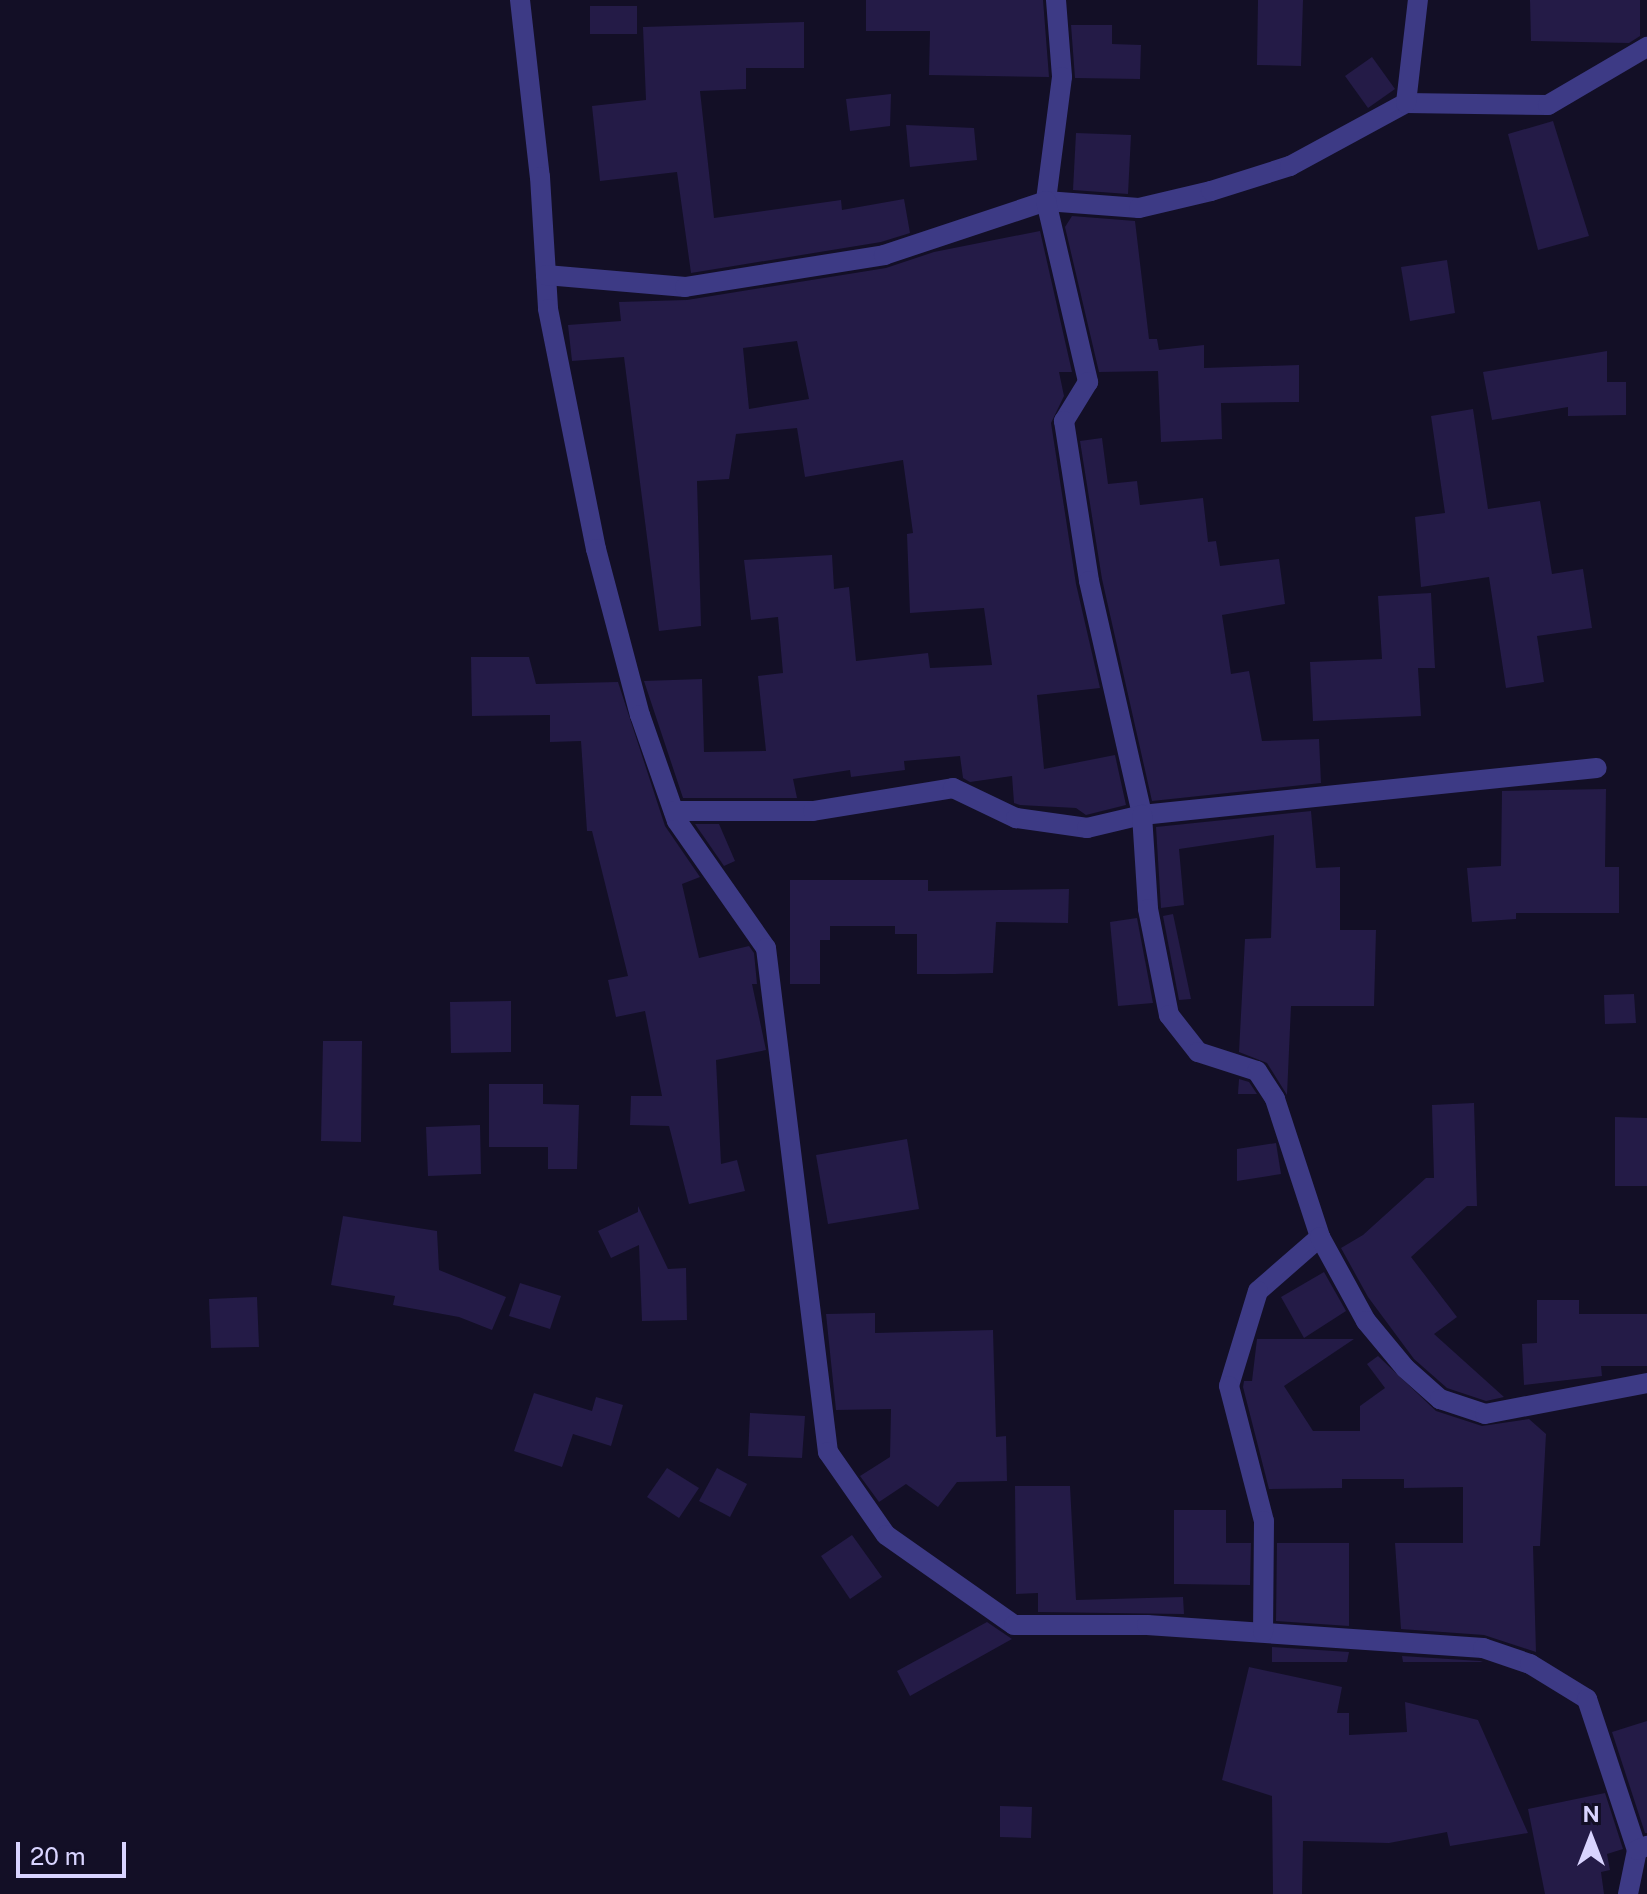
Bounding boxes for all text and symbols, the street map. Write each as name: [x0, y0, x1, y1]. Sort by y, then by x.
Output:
north arrow: [1551, 1798, 1631, 1878]
text: N: [1582, 1801, 1600, 1827]
scale bar: [20, 1826, 130, 1876]
text: 20 m: [30, 1842, 86, 1870]

